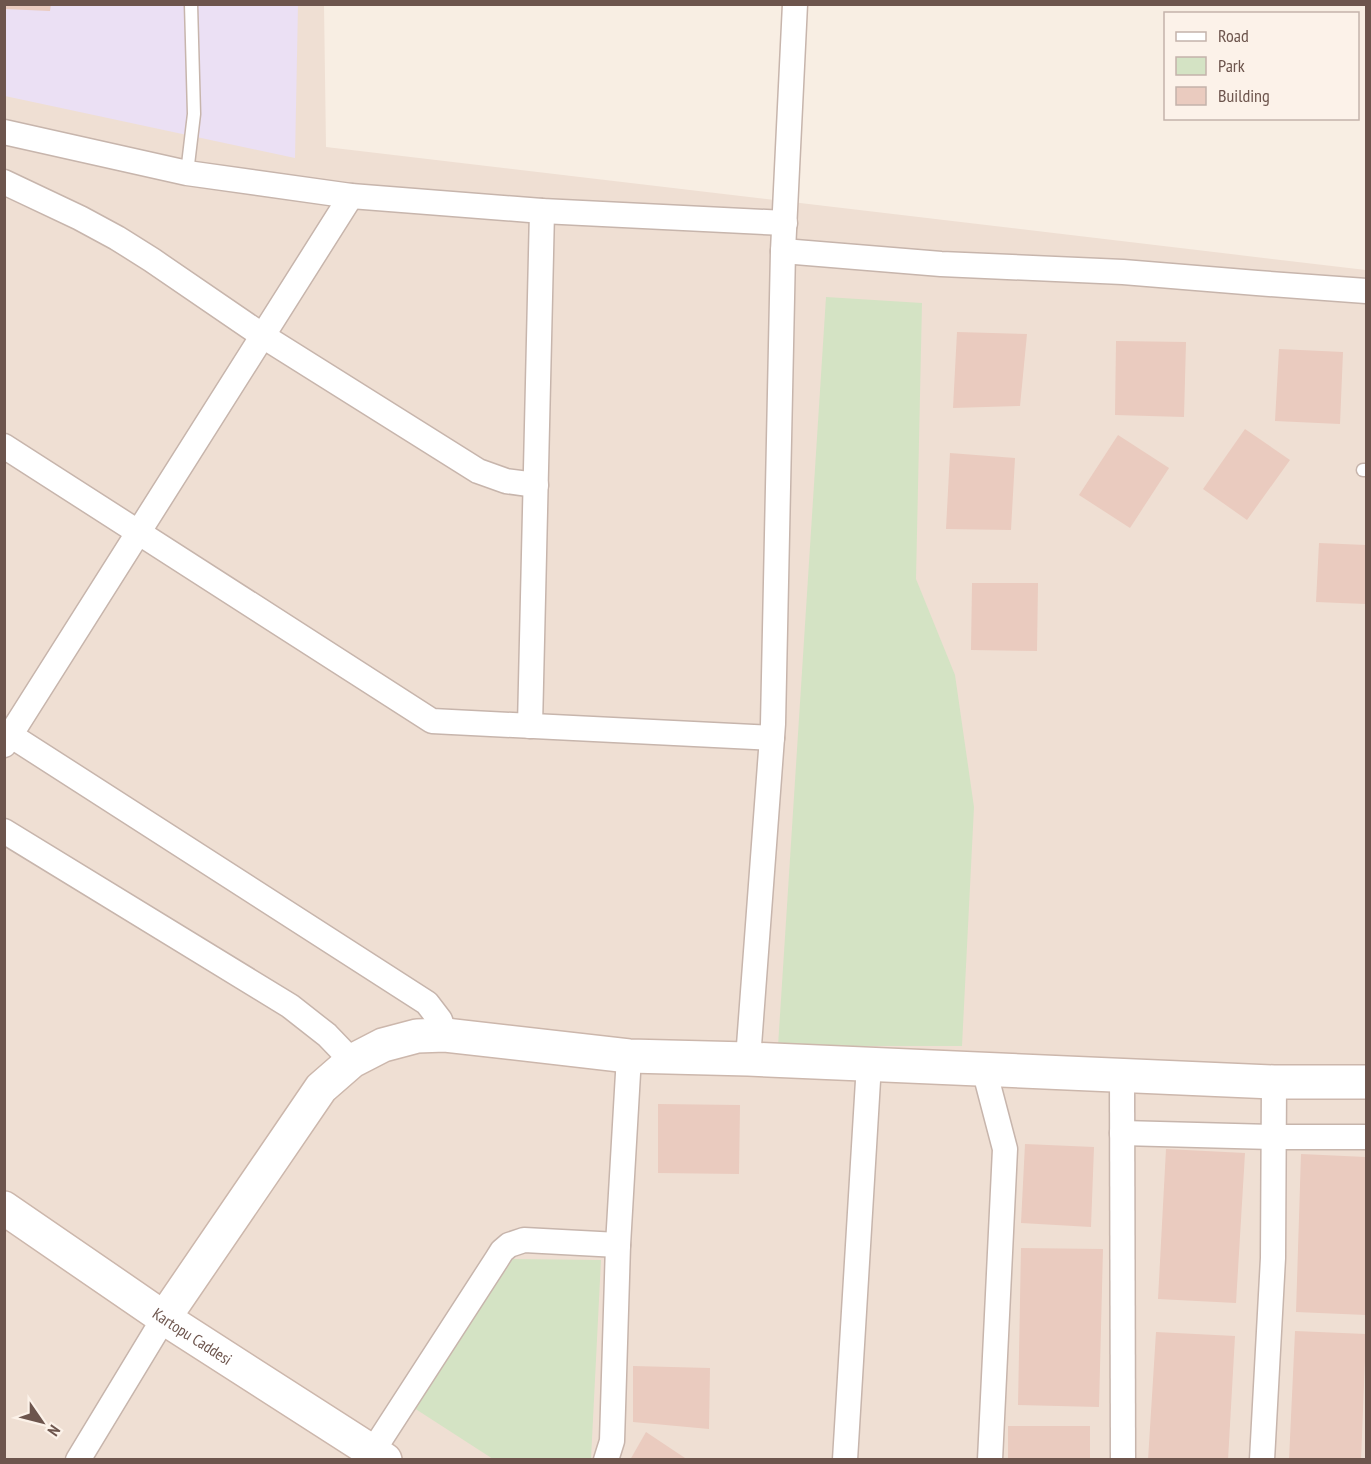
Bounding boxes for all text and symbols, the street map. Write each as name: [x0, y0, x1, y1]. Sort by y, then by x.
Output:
legend: [1164, 12, 1359, 120]
text: Road: [1218, 24, 1249, 47]
text: Park: [1218, 54, 1245, 77]
text: Building: [1218, 84, 1270, 107]
street label: Kartopu Caddesi: [149, 1303, 236, 1369]
north arrow: [12, 1392, 72, 1452]
text: N: [44, 1421, 65, 1440]

